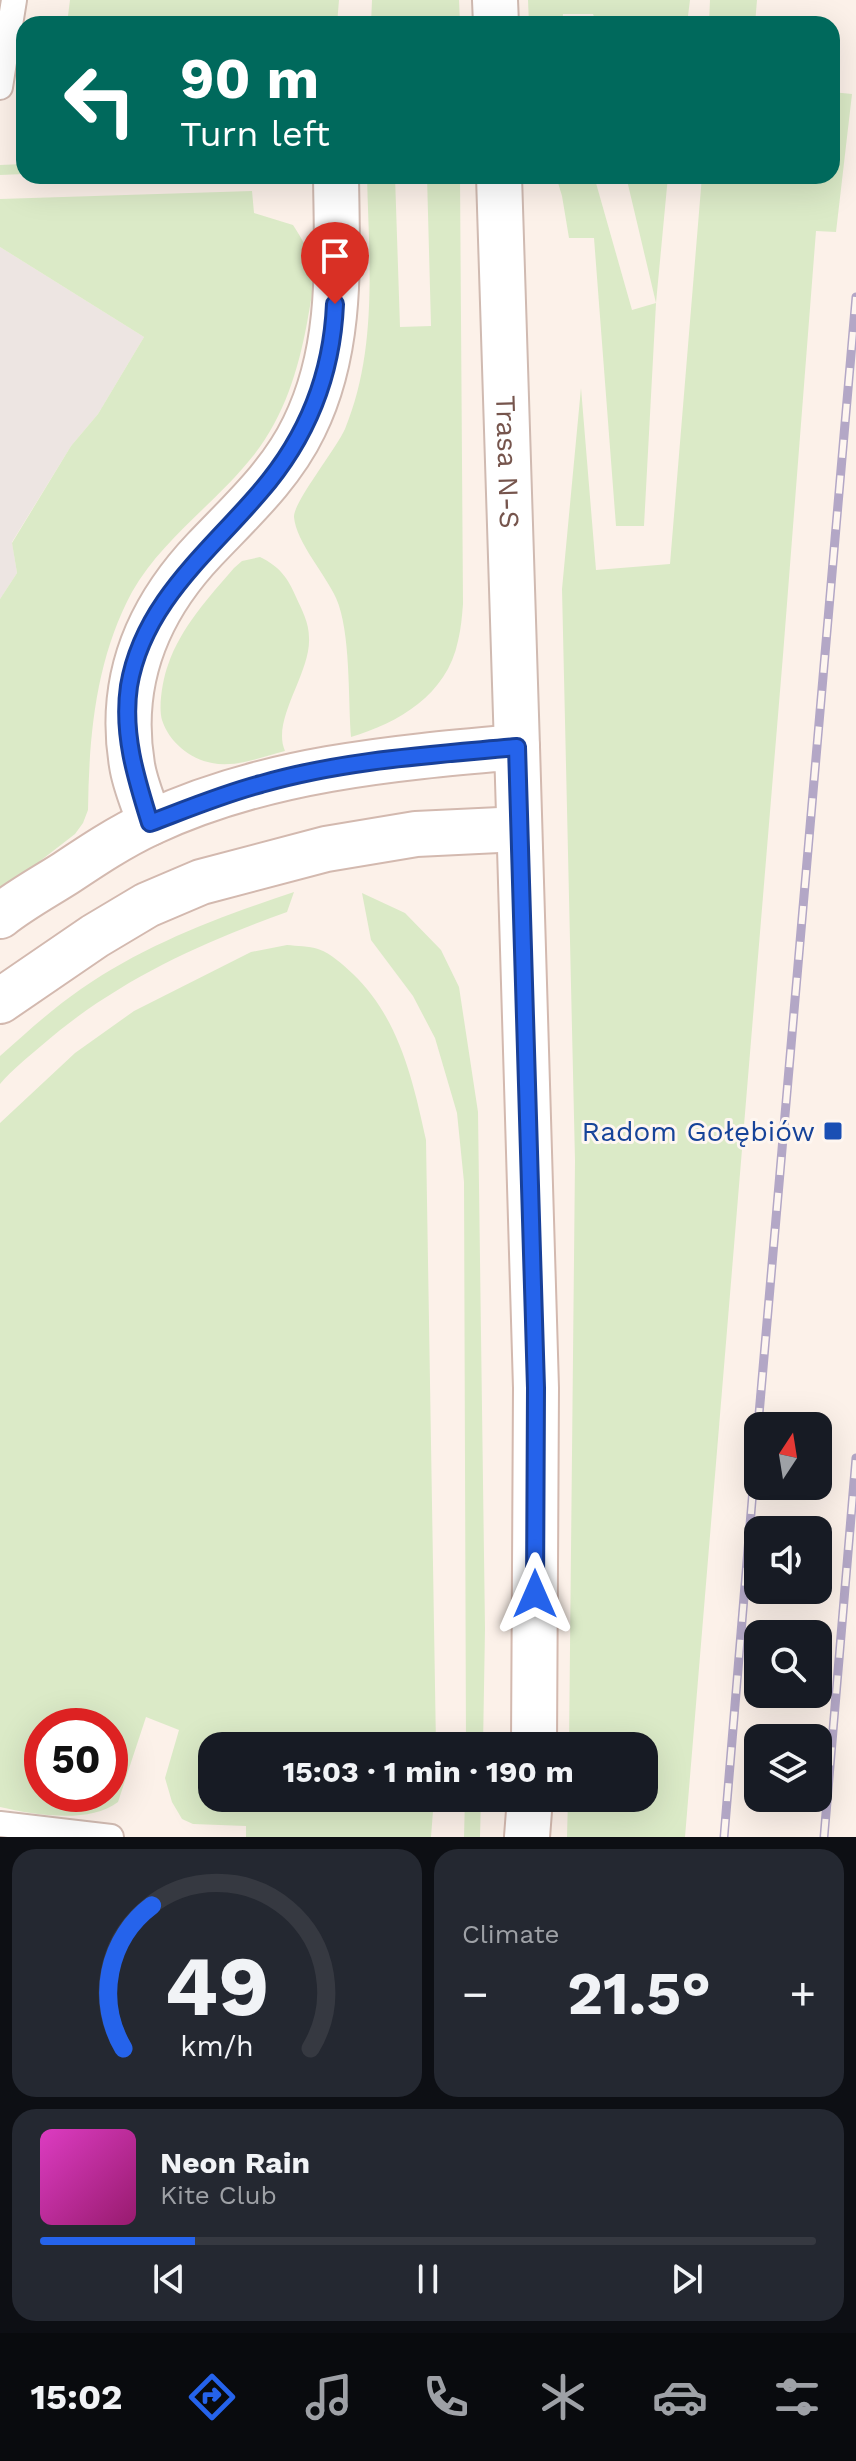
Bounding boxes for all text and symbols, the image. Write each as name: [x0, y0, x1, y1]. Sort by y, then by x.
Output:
text: 90 m: [180, 46, 319, 112]
icon: left: [48, 48, 152, 152]
text: Turn left: [180, 113, 330, 155]
pin: [301, 222, 369, 304]
icon: arrive: [313, 234, 357, 278]
street label: Trasa N-S: [489, 395, 526, 529]
place label: Radom Gołębiów: [582, 1115, 815, 1148]
marker: Radom Gołębiów: [822, 1120, 844, 1142]
north arrow: [744, 1412, 832, 1500]
map controls: [744, 1412, 832, 1812]
button: sound: [744, 1516, 832, 1604]
position arrow: [493, 1552, 577, 1636]
button: search: [744, 1620, 832, 1708]
speed limit sign: 50: [24, 1708, 128, 1812]
button: layers: [744, 1724, 832, 1812]
text: 15:03 · 1 min · 190 m: [282, 1754, 574, 1789]
text: Climate: [462, 1919, 560, 1949]
text: 49: [165, 1938, 269, 2035]
text: 21.5°: [567, 1958, 711, 2029]
text: −: [462, 1968, 489, 2020]
text: +: [789, 1968, 816, 2020]
text: km/h: [180, 2029, 254, 2063]
text: Neon Rain: [160, 2145, 310, 2180]
text: Kite Club: [160, 2180, 277, 2210]
icon: previous: [147, 2257, 191, 2301]
icon: pause: [406, 2257, 450, 2301]
icon: next: [665, 2257, 709, 2301]
icon: directions: [184, 2369, 240, 2425]
icon: music: [301, 2369, 357, 2425]
icon: phone: [418, 2369, 474, 2425]
icon: climate: [535, 2369, 591, 2425]
icon: car: [652, 2369, 708, 2425]
icon: filters: [769, 2369, 825, 2425]
text: 15:02: [31, 2376, 123, 2418]

